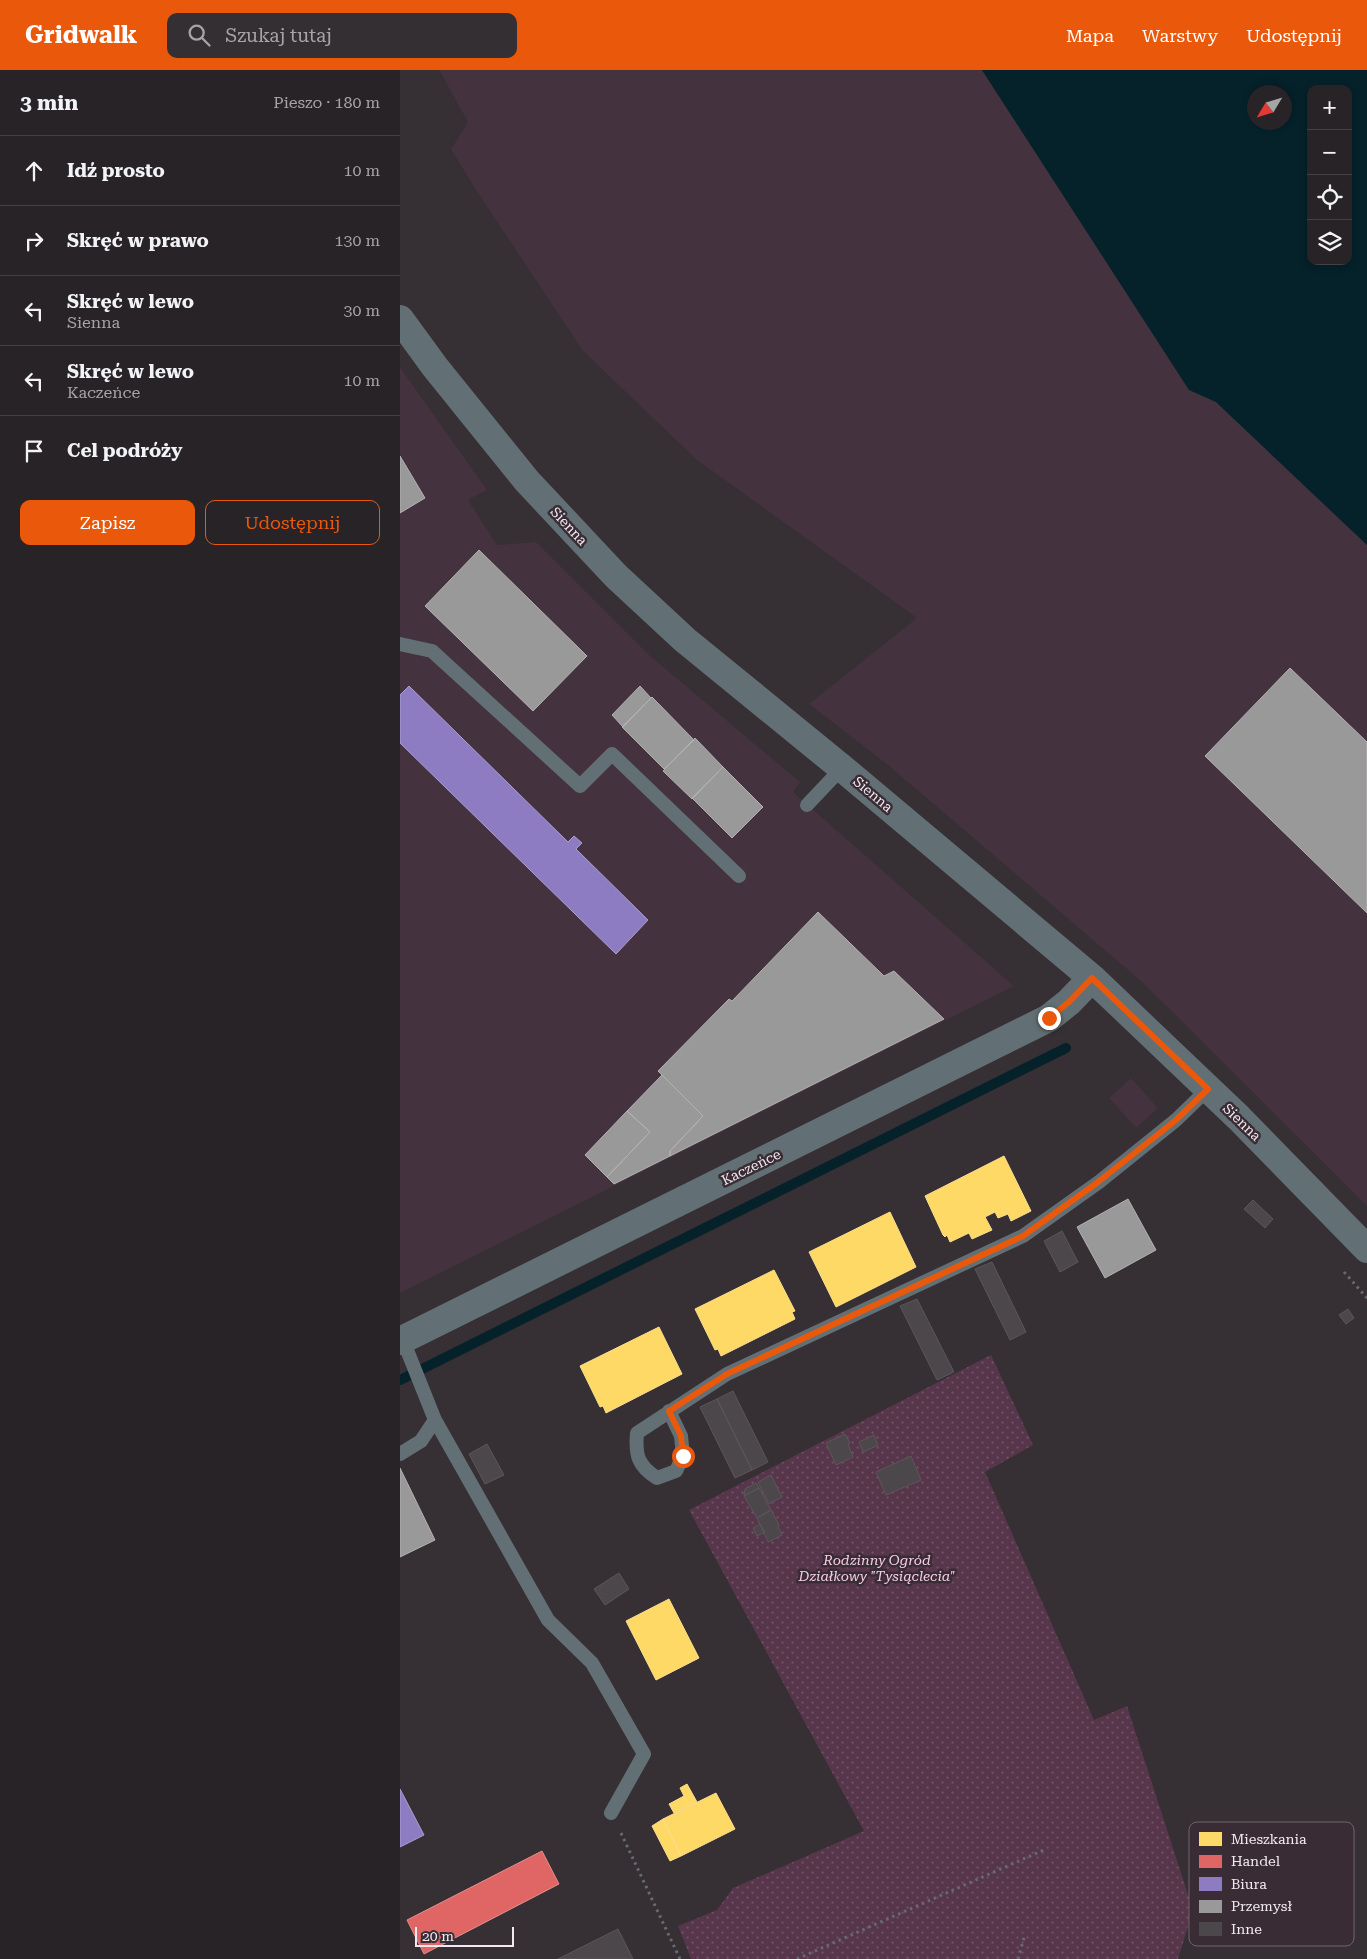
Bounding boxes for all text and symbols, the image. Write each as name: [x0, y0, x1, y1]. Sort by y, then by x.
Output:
search box: [167, 13, 517, 58]
text: Gridwalk: [25, 21, 137, 49]
icon: search: [185, 21, 213, 49]
text: Szukaj tutaj: [225, 24, 332, 47]
text: Mapa: [1066, 25, 1114, 46]
text: Warstwy: [1142, 25, 1218, 46]
text: Udostępnij: [1246, 25, 1342, 46]
north arrow: [1247, 85, 1292, 130]
map controls: [1307, 85, 1352, 265]
button: +: [1307, 85, 1352, 130]
text: 3 min: [20, 91, 78, 115]
text: Pieszo · 180 m: [273, 93, 380, 112]
button: −: [1307, 130, 1352, 175]
icon: ahead: [20, 157, 48, 185]
text: Idź prosto: [67, 159, 165, 182]
text: 10 m: [343, 161, 380, 180]
button: locate: [1307, 175, 1352, 220]
button: layers: [1307, 220, 1352, 265]
icon: right: [20, 227, 48, 255]
text: Skręć w prawo: [67, 229, 209, 252]
text: 130 m: [334, 231, 380, 250]
text: Skręć w lewo: [67, 290, 194, 313]
icon: left: [20, 297, 48, 325]
text: 30 m: [343, 301, 380, 320]
text: Sienna: [67, 313, 120, 332]
text: Skręć w lewo: [67, 360, 194, 383]
icon: left: [20, 367, 48, 395]
text: 10 m: [343, 371, 380, 390]
text: Kaczeńce: [67, 383, 140, 402]
icon: arrive: [20, 437, 48, 465]
text: Cel podróży: [67, 439, 182, 462]
button: Zapisz: [20, 500, 195, 545]
button: Udostępnij: [205, 500, 380, 545]
street label: Sienna: [547, 504, 591, 549]
street label: Sienna: [850, 773, 896, 815]
route end: [1038, 1007, 1061, 1030]
street label: Sienna: [1220, 1100, 1265, 1144]
street label: Kaczeńce: [719, 1146, 784, 1188]
route start: [672, 1445, 695, 1468]
park label: Rodzinny Ogród Działkowy "Tysiąclecia": [798, 1552, 955, 1584]
legend: [1189, 1822, 1354, 1946]
text: Mieszkania: [1231, 1831, 1307, 1847]
text: Handel: [1231, 1853, 1281, 1869]
text: Biura: [1231, 1876, 1267, 1892]
text: Przemysł: [1231, 1898, 1292, 1914]
text: Inne: [1231, 1921, 1262, 1937]
scale bar: [415, 1924, 514, 1947]
text: 20 m: [422, 1928, 454, 1944]

